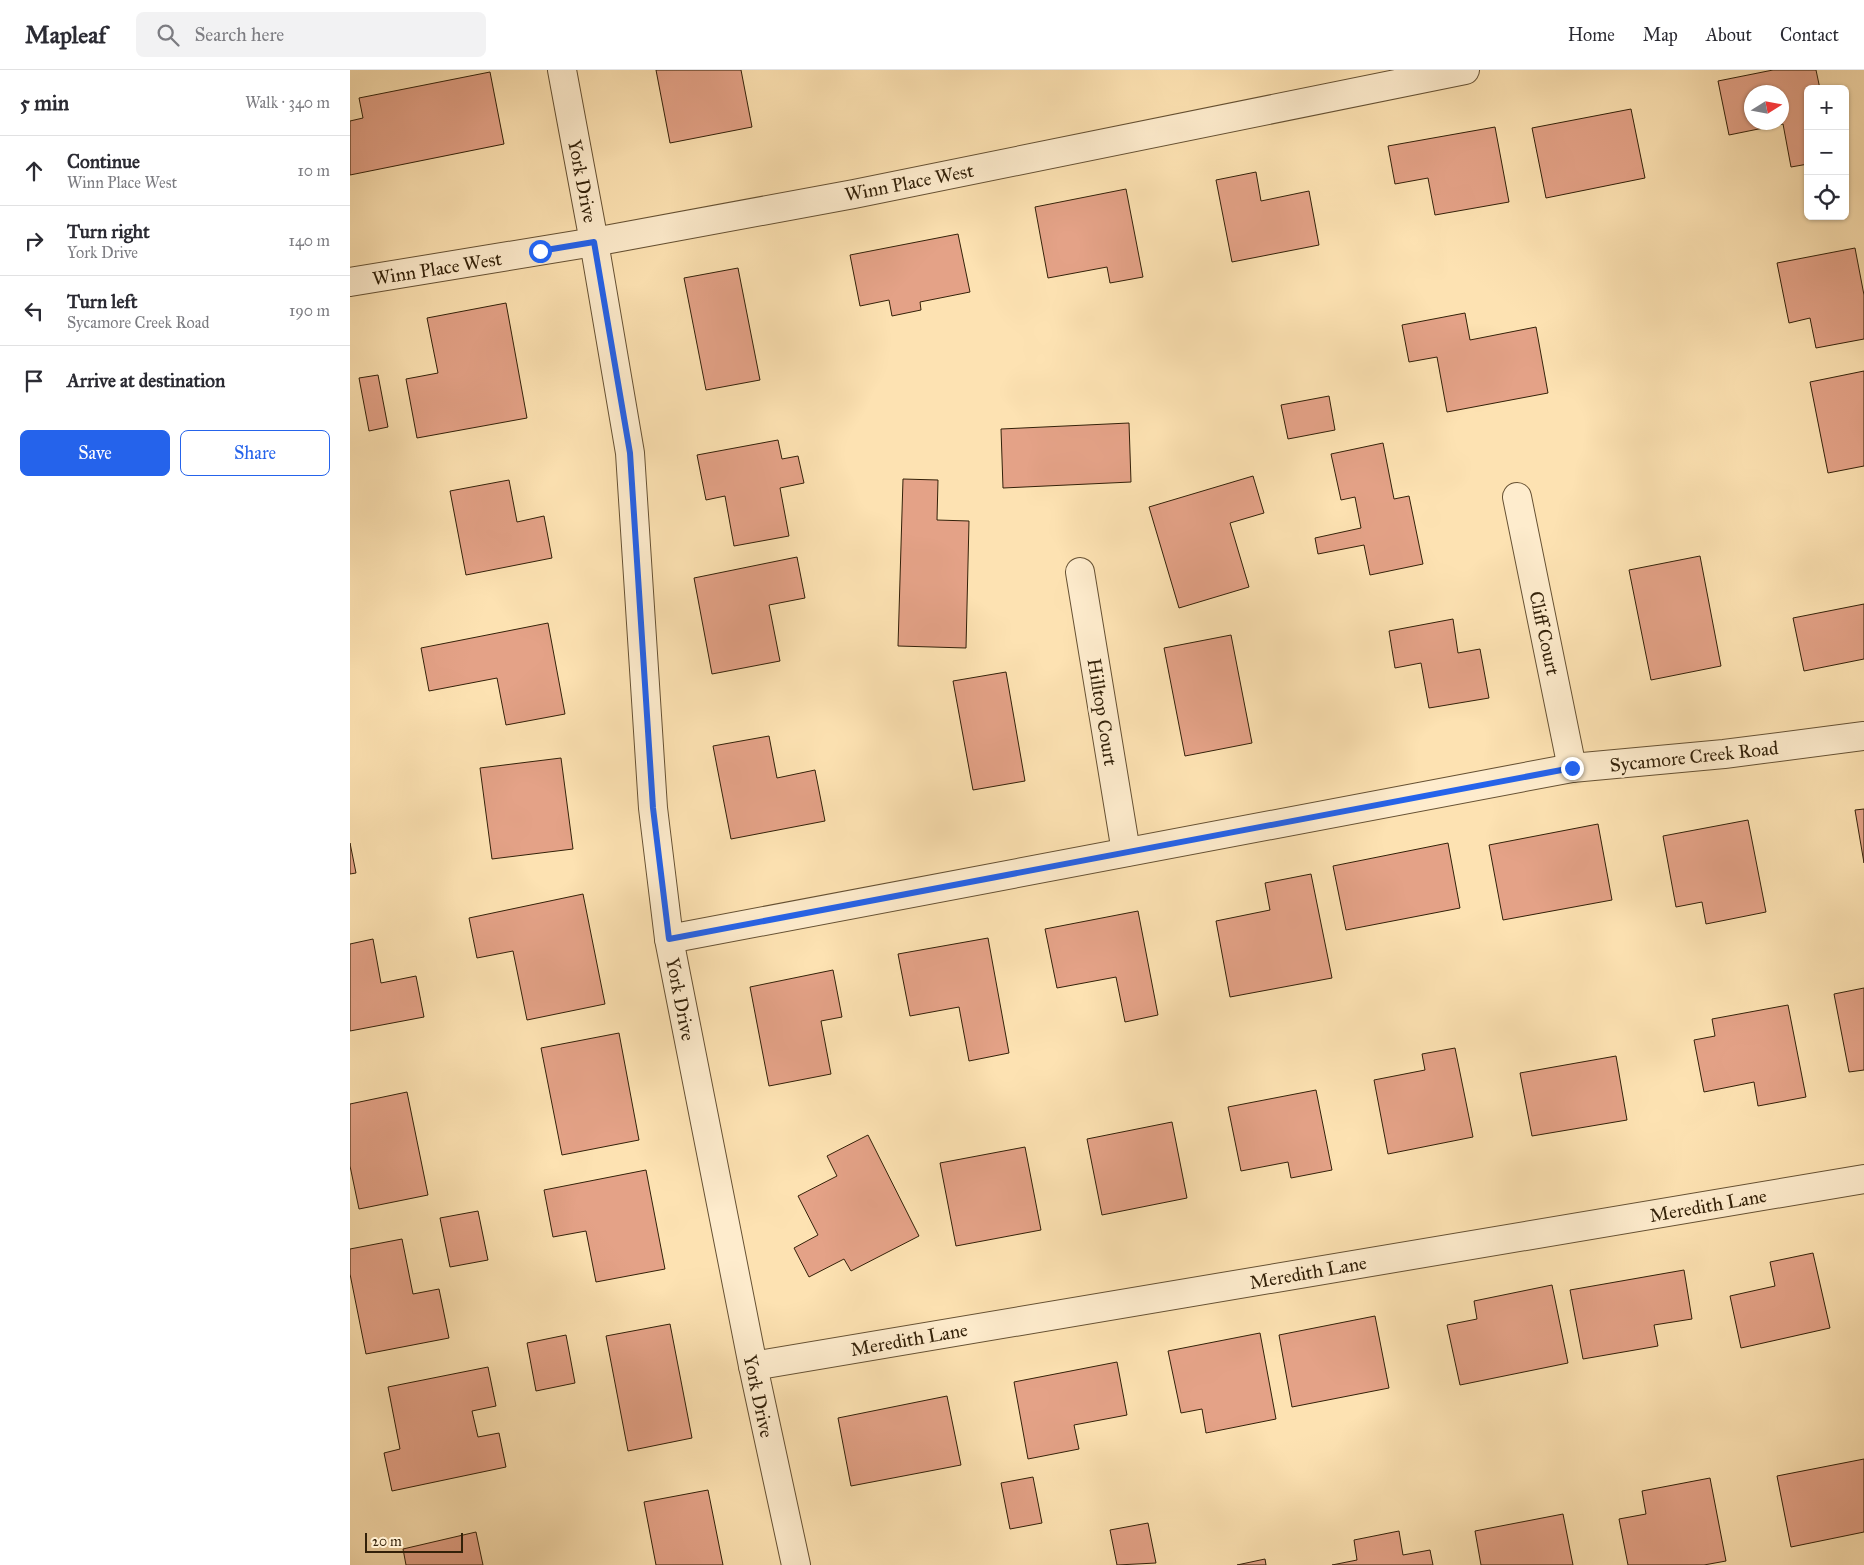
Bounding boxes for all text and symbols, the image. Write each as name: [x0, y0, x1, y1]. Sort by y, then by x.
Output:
search box: [136, 12, 486, 57]
text: Mapleaf: [25, 20, 106, 50]
icon: search: [154, 21, 182, 49]
text: Search here: [194, 23, 284, 46]
text: Home: [1568, 24, 1615, 46]
text: Map: [1643, 24, 1678, 46]
text: About: [1706, 24, 1752, 46]
text: Contact: [1780, 24, 1839, 46]
north arrow: [1744, 85, 1789, 130]
map controls: [1804, 85, 1849, 220]
button: +: [1804, 85, 1849, 130]
text: 5 min: [20, 90, 69, 116]
text: Walk · 340 m: [245, 93, 330, 112]
button: −: [1804, 130, 1849, 175]
street label: York Drive: [563, 138, 602, 225]
text: Continue: [67, 150, 140, 173]
icon: ahead: [20, 157, 48, 185]
street label: Winn Place West: [843, 159, 976, 206]
text: 10 m: [298, 161, 330, 180]
text: Winn Place West: [67, 173, 177, 192]
button: locate: [1804, 175, 1849, 220]
text: Turn right: [67, 220, 150, 243]
icon: right: [20, 227, 48, 255]
text: 140 m: [289, 231, 330, 250]
route start: [529, 240, 552, 263]
text: York Drive: [67, 243, 138, 262]
street label: Winn Place West: [371, 247, 504, 290]
text: Turn left: [67, 290, 137, 313]
icon: left: [20, 297, 48, 325]
text: 190 m: [289, 301, 330, 320]
text: Sycamore Creek Road: [67, 313, 210, 332]
icon: arrive: [20, 367, 48, 395]
text: Arrive at destination: [67, 369, 225, 392]
button: Save: [20, 430, 170, 476]
button: Share: [180, 430, 330, 476]
street label: Cliff Court: [1524, 589, 1565, 678]
street label: Hilltop Court: [1083, 657, 1122, 768]
street label: Sycamore Creek Road: [1609, 736, 1780, 777]
route end: [1561, 757, 1584, 780]
street label: York Drive: [661, 956, 700, 1043]
street label: Meredith Lane: [1648, 1184, 1769, 1227]
street label: Meredith Lane: [1248, 1251, 1369, 1294]
street label: Meredith Lane: [849, 1318, 970, 1361]
street label: York Drive: [739, 1353, 779, 1440]
scale bar: [365, 1530, 462, 1553]
text: 20 m: [372, 1533, 402, 1550]

